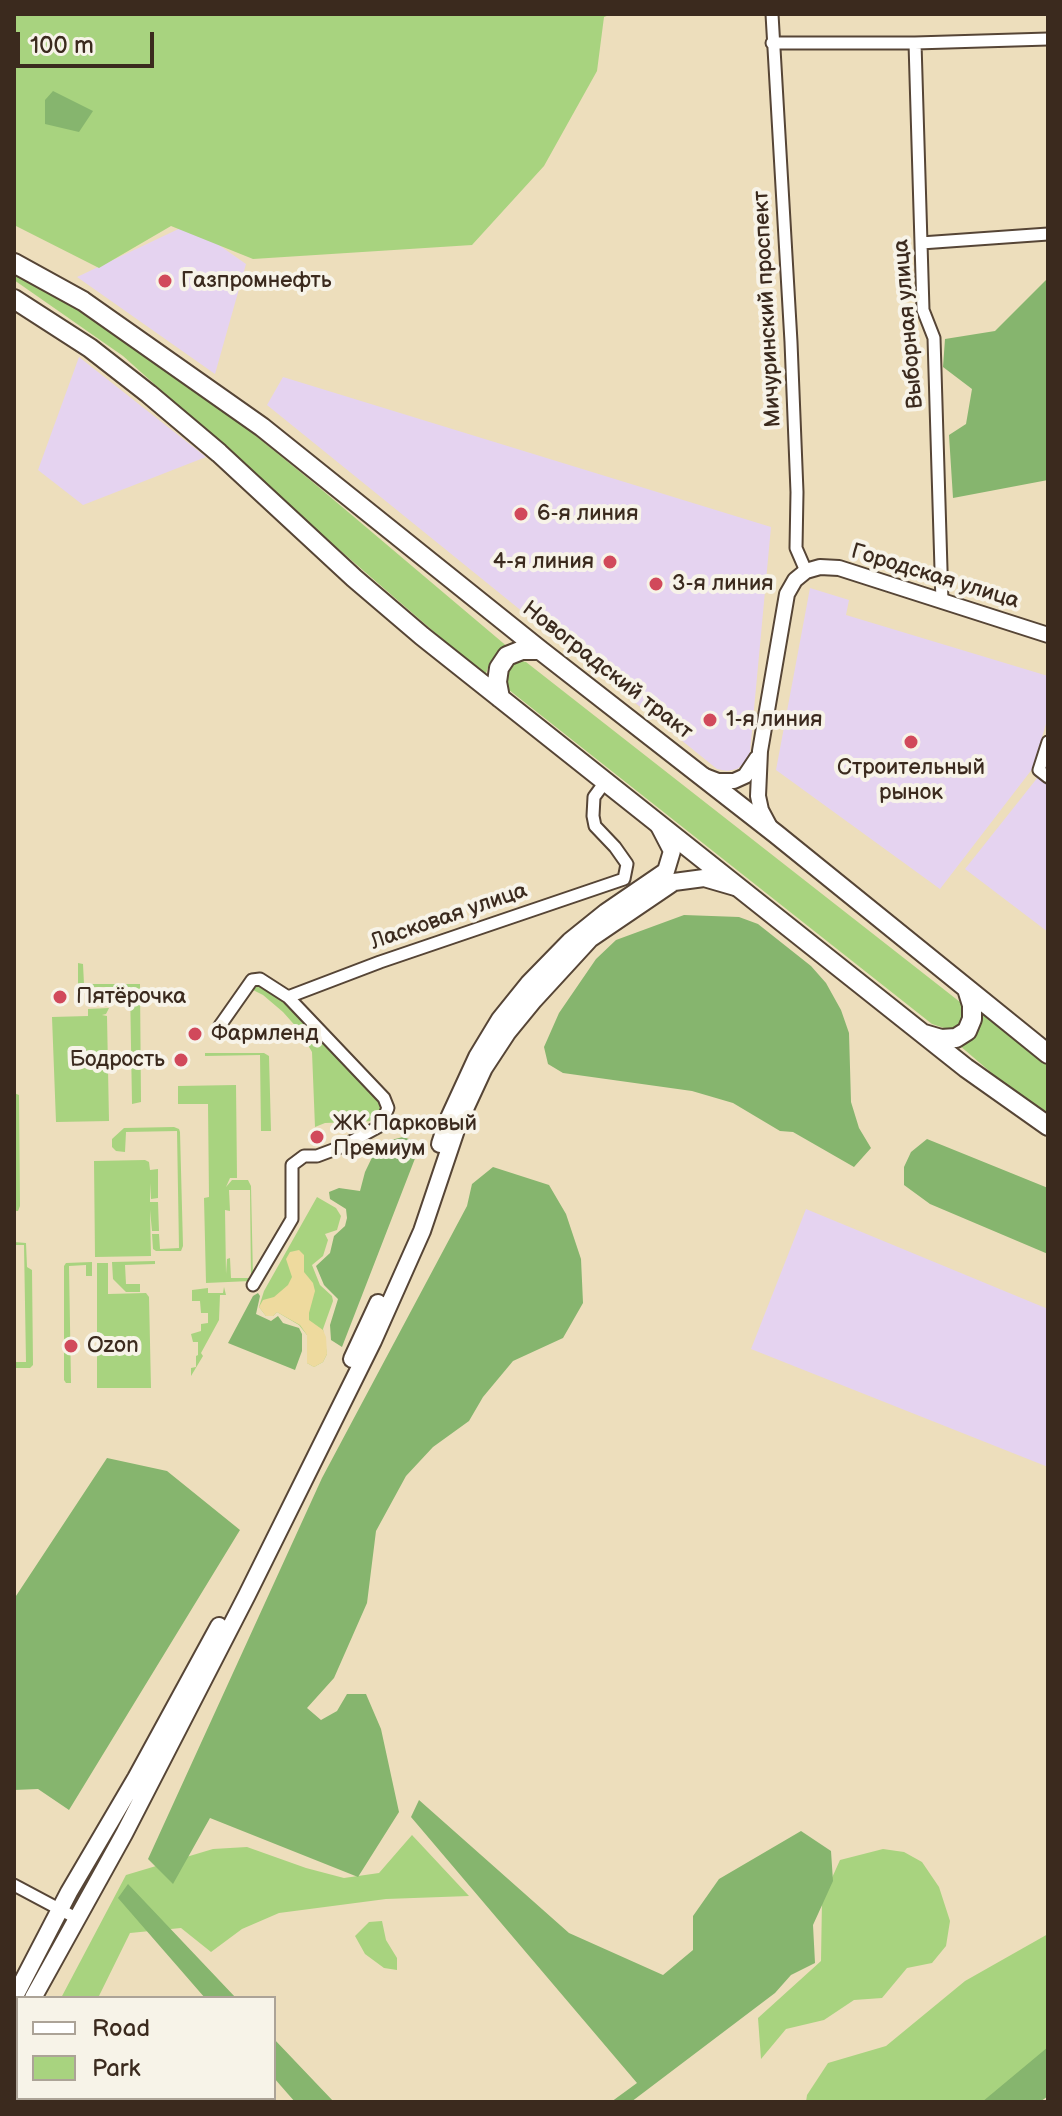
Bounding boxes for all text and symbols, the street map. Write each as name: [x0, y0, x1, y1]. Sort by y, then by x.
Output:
scale bar: [20, 16, 158, 66]
text: 100 m: [30, 31, 94, 60]
street label: Мичуринский проспект: [749, 190, 787, 428]
street label: Выборная улица: [888, 238, 930, 410]
place label: Газпромнефть: [181, 268, 332, 294]
marker: Газпромнефть: [156, 272, 174, 290]
place label: 6-я линия: [537, 501, 638, 527]
marker: 6-я линия: [512, 505, 530, 523]
street label: Городская улица: [848, 539, 1022, 615]
place label: 4-я линия: [493, 549, 594, 575]
marker: 4-я линия: [601, 553, 619, 571]
place label: 3-я линия: [672, 571, 773, 597]
marker: 3-я линия: [647, 575, 665, 593]
street label: Новоградский тракт: [517, 596, 697, 746]
place label: 1-я линия: [726, 707, 822, 733]
marker: 1-я линия: [701, 711, 719, 729]
marker: Строительный рынок: [902, 733, 920, 751]
place label: Строительный рынок: [837, 755, 985, 806]
street label: Ласковая улица: [367, 878, 531, 956]
place label: Пятёрочка: [76, 984, 186, 1010]
marker: Пятёрочка: [51, 988, 69, 1006]
place label: Фармленд: [211, 1021, 319, 1047]
marker: Фармленд: [186, 1025, 204, 1043]
place label: Бодрость: [70, 1047, 165, 1073]
marker: Бодрость: [172, 1051, 190, 1069]
place label: ЖК Парковый Премиум: [333, 1111, 477, 1162]
marker: ЖК Парковый Премиум: [308, 1128, 326, 1146]
place label: Ozon: [87, 1333, 139, 1359]
marker: Ozon: [62, 1337, 80, 1355]
legend: [16, 1996, 276, 2100]
text: Road: [92, 2014, 150, 2043]
text: Park: [92, 2054, 140, 2083]

